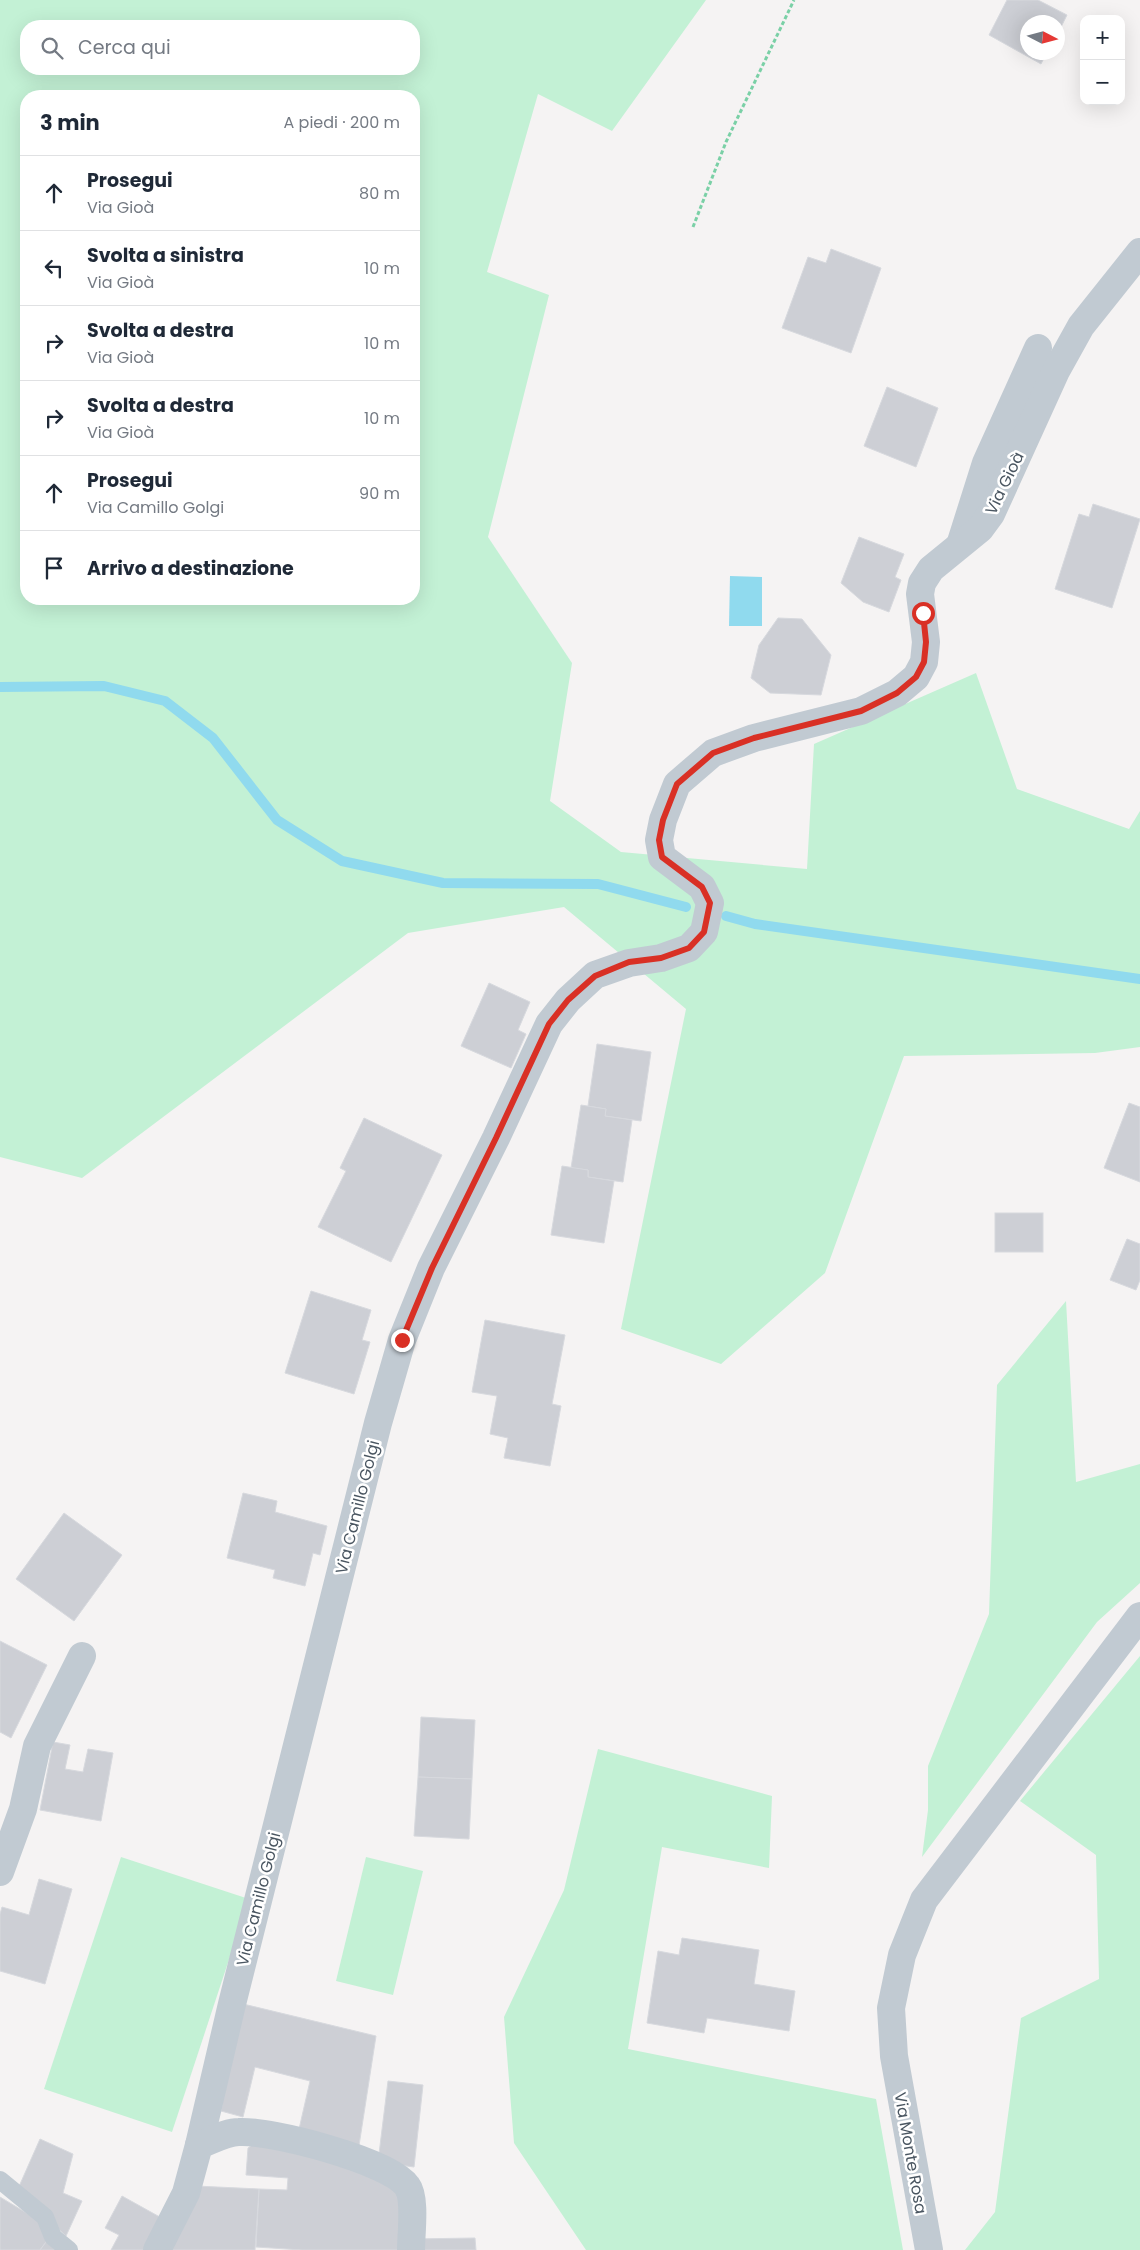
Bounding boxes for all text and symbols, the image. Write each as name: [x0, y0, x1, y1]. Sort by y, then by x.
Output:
north arrow: [1020, 15, 1065, 60]
map controls: [1080, 15, 1125, 105]
button: +: [1080, 15, 1125, 60]
search box: [20, 20, 420, 75]
icon: search: [38, 34, 66, 62]
text: Cerca qui: [78, 34, 171, 61]
button: −: [1080, 60, 1125, 105]
text: 3 min: [40, 108, 100, 137]
text: A piedi · 200 m: [284, 111, 400, 134]
text: Prosegui: [87, 167, 173, 194]
icon: ahead: [40, 179, 68, 207]
text: 80 m: [359, 182, 400, 205]
text: Via Gioà: [87, 196, 154, 219]
text: Svolta a sinistra: [87, 242, 244, 269]
icon: left: [40, 254, 68, 282]
text: 10 m: [364, 257, 400, 280]
text: Via Gioà: [87, 271, 154, 294]
text: Svolta a destra: [87, 317, 234, 344]
icon: right: [40, 329, 68, 357]
text: 10 m: [364, 332, 400, 355]
text: Via Gioà: [87, 346, 154, 369]
text: Svolta a destra: [87, 392, 234, 419]
icon: right: [40, 404, 68, 432]
text: 10 m: [364, 407, 400, 430]
text: Via Gioà: [87, 421, 154, 444]
street label: Via Gioà: [979, 448, 1030, 518]
text: Prosegui: [87, 467, 173, 494]
icon: ahead: [40, 479, 68, 507]
text: 90 m: [359, 482, 400, 505]
text: Via Camillo Golgi: [87, 496, 224, 519]
icon: arrive: [40, 554, 68, 582]
text: Arrivo a destinazione: [87, 555, 294, 582]
route start: [912, 602, 935, 625]
route end: [391, 1329, 414, 1352]
street label: Via Camillo Golgi: [330, 1438, 385, 1576]
street label: Via Camillo Golgi: [231, 1830, 286, 1968]
street label: Via Monte Rosa: [888, 2090, 933, 2216]

